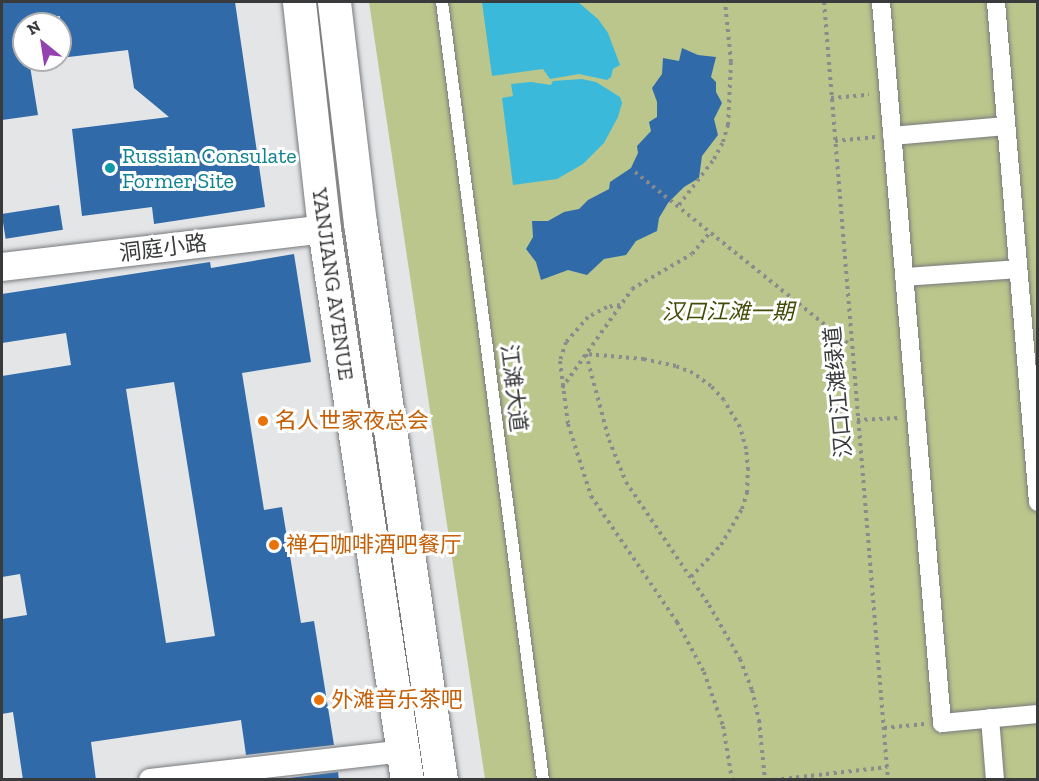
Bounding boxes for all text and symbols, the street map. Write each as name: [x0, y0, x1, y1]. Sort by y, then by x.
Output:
north arrow: [12, 12, 72, 72]
text: N: [24, 16, 44, 39]
place label: Russian Consulate Former Site: [122, 142, 297, 194]
marker: Russian Consulate Former Site: [103, 161, 117, 175]
street label: YANJIANG AVENUE: [306, 186, 360, 382]
street label: 洞庭小路: [118, 230, 208, 266]
park label: 汉口江滩一期: [662, 299, 794, 325]
street label: 汉口江滩绿道: [819, 325, 857, 459]
street label: 江滩大道: [496, 343, 532, 433]
place label: 名人世家夜总会: [275, 408, 429, 434]
marker: 名人世家夜总会: [256, 414, 270, 428]
place label: 禅石咖啡酒吧餐厅: [286, 532, 462, 558]
marker: 禅石咖啡酒吧餐厅: [267, 538, 281, 552]
place label: 外滩音乐茶吧: [331, 687, 463, 713]
marker: 外滩音乐茶吧: [312, 693, 326, 707]

